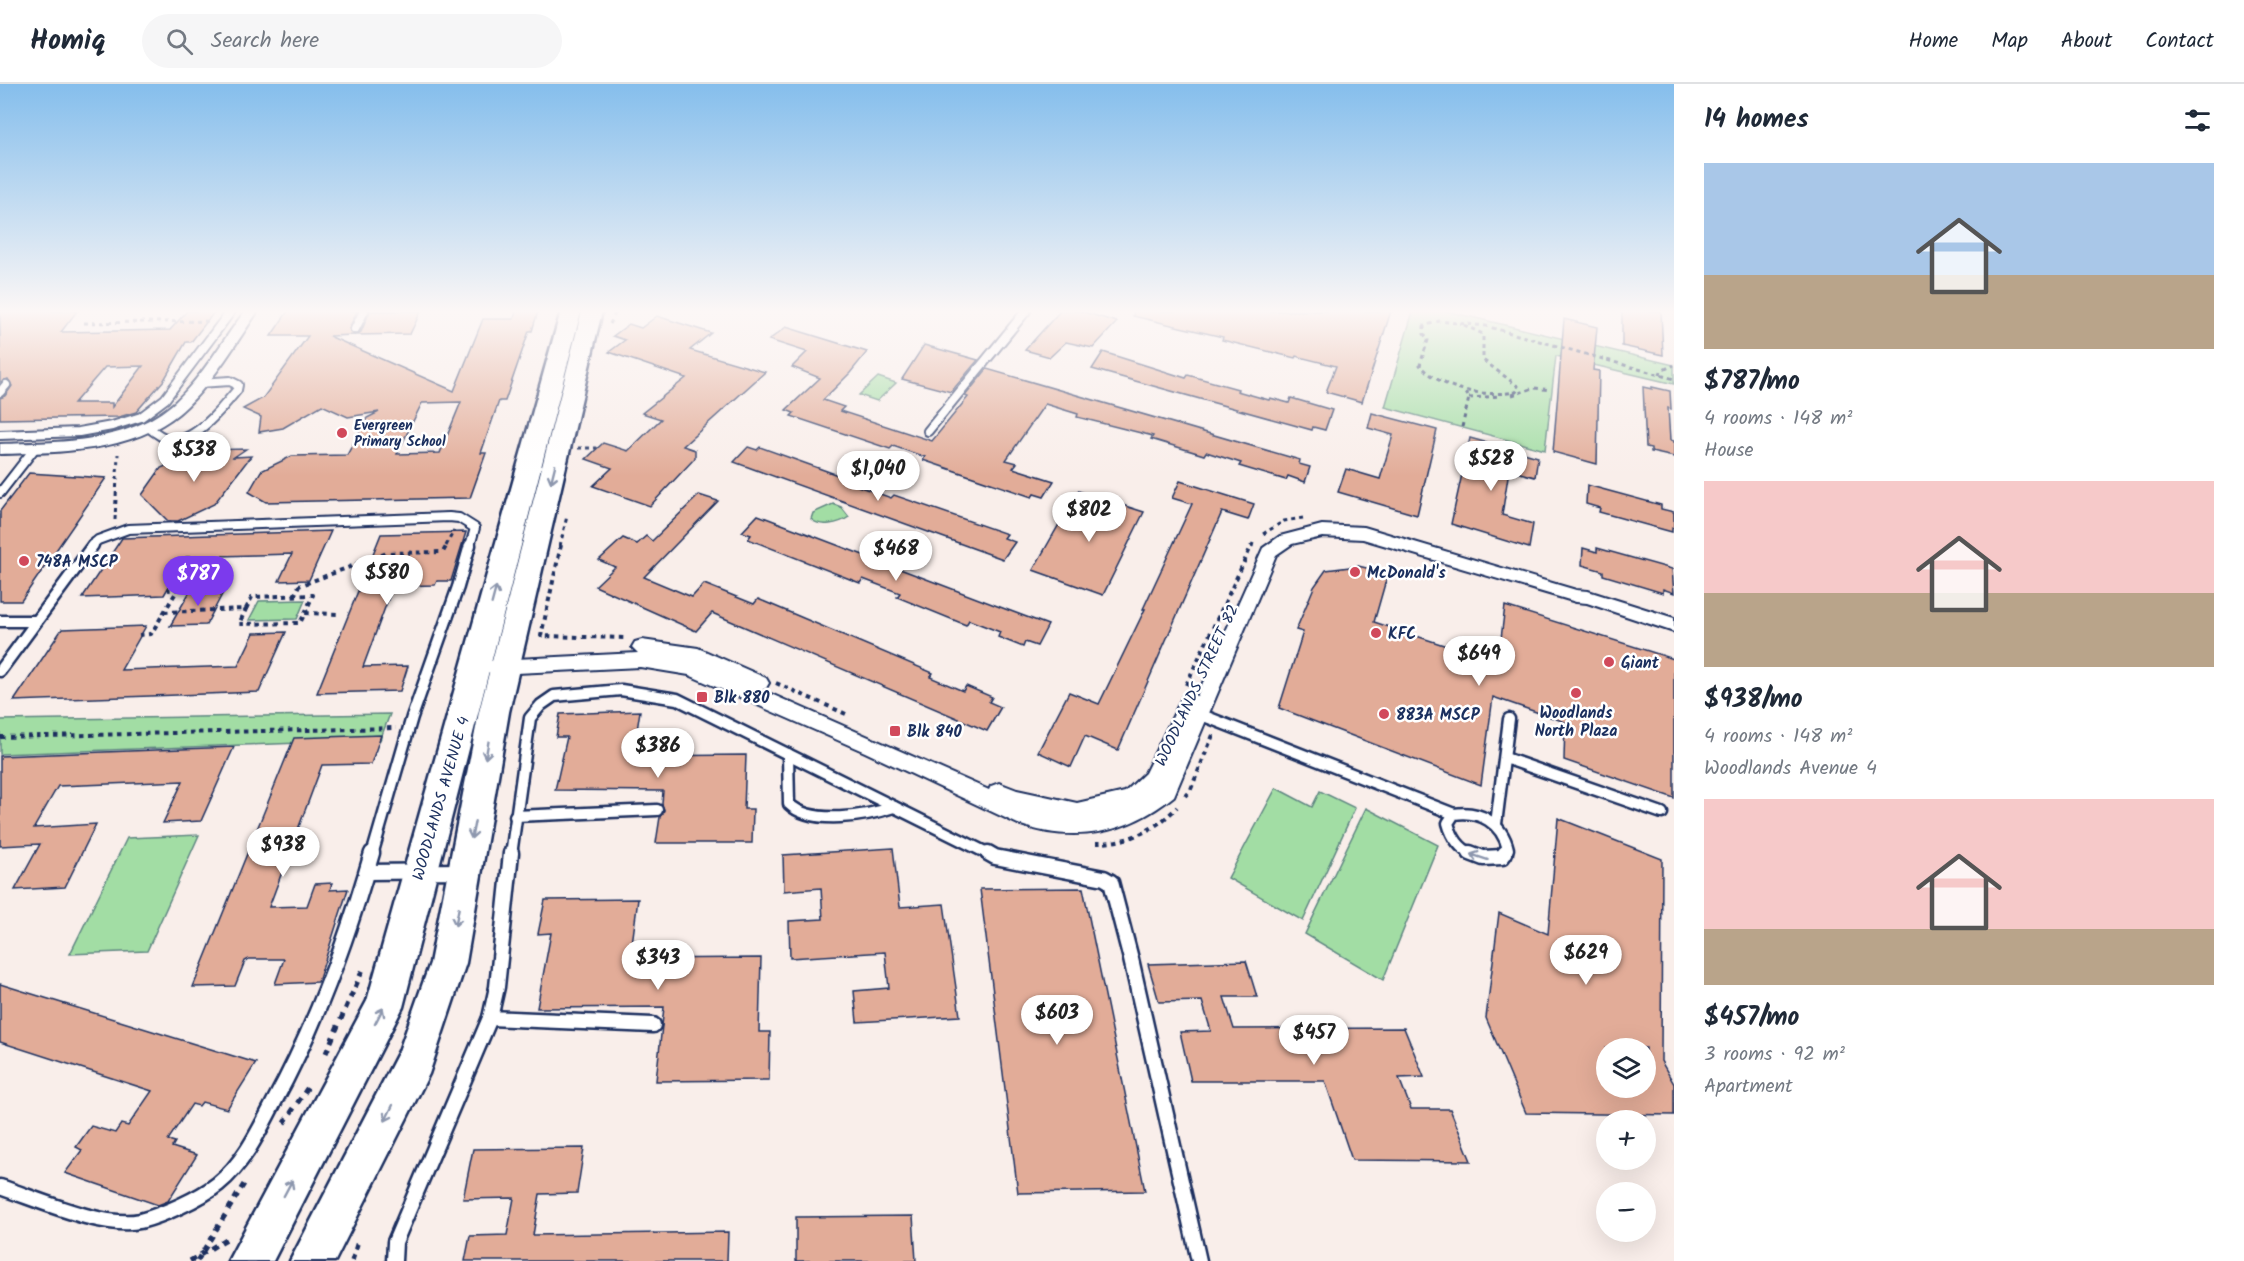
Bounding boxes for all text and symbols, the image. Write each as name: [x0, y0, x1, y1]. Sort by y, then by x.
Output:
search box: [142, 14, 562, 68]
text: Homiq: [30, 19, 106, 64]
text: Search here: [211, 24, 319, 59]
icon: search: [163, 25, 196, 58]
text: Home: [1909, 25, 1958, 58]
text: Map: [1991, 25, 2028, 58]
text: About: [2061, 25, 2112, 58]
text: Contact: [2145, 25, 2214, 58]
text: 14 homes: [1704, 99, 1809, 141]
icon: filters: [2181, 104, 2214, 137]
icon: home: [1905, 202, 2013, 310]
text: $787/mo: [1704, 361, 1800, 403]
text: 4 rooms · 148 m²: [1704, 403, 1852, 435]
place label: Evergreen Primary School: [354, 415, 446, 453]
marker: Evergreen Primary School: [335, 426, 349, 440]
pin: $538: [158, 432, 230, 483]
text: $538: [172, 435, 216, 467]
text: House: [1704, 435, 1754, 467]
pin: $528: [1455, 441, 1527, 492]
text: $528: [1468, 444, 1514, 476]
pin: $1,040: [829, 451, 927, 502]
text: $1,040: [851, 454, 905, 486]
one-way arrow: [546, 464, 558, 483]
pin: $802: [1053, 492, 1125, 543]
text: $802: [1066, 495, 1112, 527]
icon: home: [1905, 520, 2013, 628]
pin: $468: [860, 531, 932, 582]
text: $468: [873, 534, 919, 566]
place label: 748A MSCP: [36, 550, 119, 575]
marker: 748A MSCP: [17, 554, 31, 568]
pin: $580: [351, 555, 423, 606]
pin: $787: [162, 556, 234, 607]
text: $580: [365, 558, 409, 590]
text: $787: [177, 559, 219, 591]
place label: McDonald's: [1367, 561, 1446, 586]
marker: McDonald's: [1348, 565, 1362, 579]
one-way arrow: [488, 586, 500, 605]
street label: WOODLANDS STREET 82: [1149, 601, 1246, 771]
place label: KFC: [1388, 622, 1416, 647]
marker: KFC: [1369, 626, 1383, 640]
pin: $649: [1443, 636, 1515, 687]
text: $649: [1457, 639, 1501, 671]
place label: Giant: [1621, 651, 1660, 676]
marker: Giant: [1602, 655, 1616, 669]
text: $938/mo: [1704, 679, 1803, 721]
place label: Blk 880: [714, 686, 770, 711]
marker: Woodlands North Plaza: [1569, 686, 1583, 700]
marker: Blk 880: [695, 690, 709, 704]
place label: Woodlands North Plaza: [1535, 701, 1617, 744]
place label: 883A MSCP: [1396, 703, 1481, 728]
marker: 883A MSCP: [1377, 707, 1391, 721]
street label: WOODLANDS AVENUE 4: [406, 713, 477, 883]
place label: Blk 840: [907, 720, 962, 745]
text: 4 rooms · 148 m²: [1704, 721, 1852, 753]
marker: Blk 840: [888, 724, 902, 738]
pin: $386: [622, 728, 694, 779]
text: $386: [635, 731, 681, 763]
one-way arrow: [482, 740, 493, 759]
text: Woodlands Avenue 4: [1704, 753, 1877, 785]
one-way arrow: [467, 819, 478, 839]
pin: $938: [247, 827, 319, 878]
text: $938: [261, 830, 305, 862]
icon: home: [1905, 838, 2013, 946]
one-way arrow: [1470, 851, 1489, 862]
one-way arrow: [451, 907, 462, 926]
pin: $629: [1550, 935, 1622, 986]
text: $629: [1564, 938, 1608, 970]
pin: $343: [622, 940, 694, 991]
text: $343: [636, 943, 680, 975]
pin: $603: [1021, 995, 1093, 1046]
text: $457/mo: [1704, 997, 1799, 1039]
text: $603: [1035, 998, 1079, 1030]
one-way arrow: [374, 1007, 385, 1025]
pin: $457: [1278, 1015, 1350, 1066]
text: $457: [1293, 1018, 1335, 1050]
map controls: [1596, 1038, 1656, 1242]
button: layers: [1596, 1038, 1656, 1098]
text: 3 rooms · 92 m²: [1704, 1039, 1845, 1071]
text: Apartment: [1704, 1071, 1793, 1103]
one-way arrow: [383, 1103, 394, 1121]
button: +: [1596, 1110, 1656, 1170]
one-way arrow: [283, 1180, 294, 1198]
button: −: [1596, 1182, 1656, 1242]

